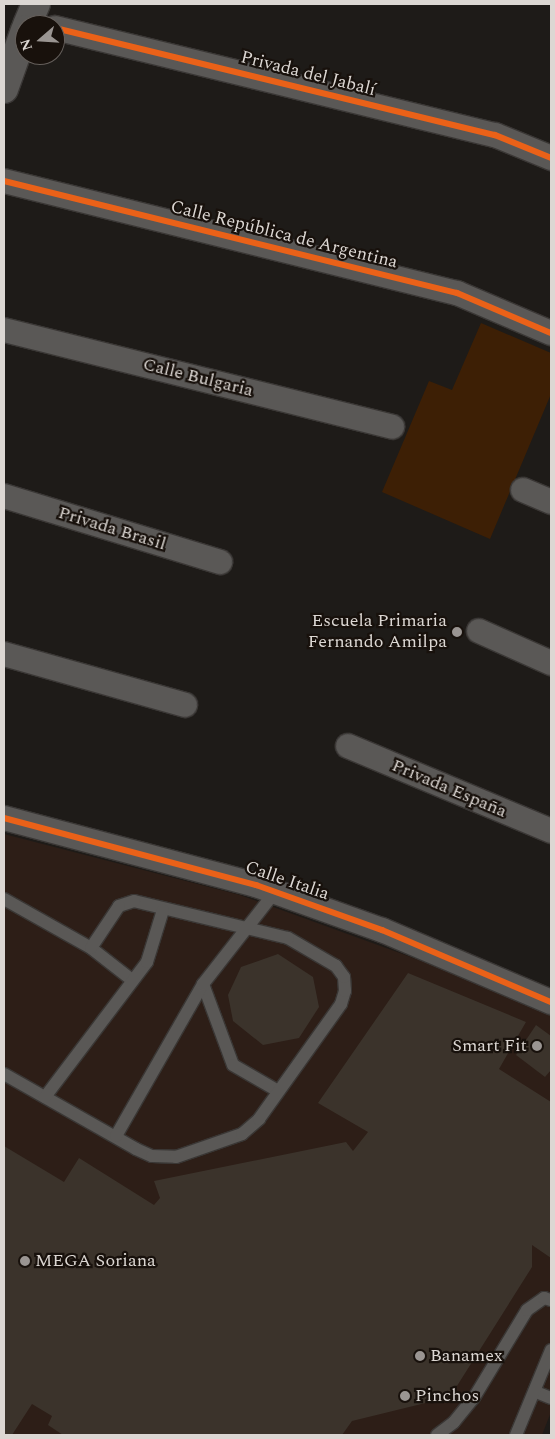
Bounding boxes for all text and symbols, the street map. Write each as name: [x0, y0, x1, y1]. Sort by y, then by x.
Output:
north arrow: [15, 15, 65, 65]
text: N: [15, 36, 38, 54]
street label: Privada del Jabalí: [238, 47, 378, 101]
street label: Calle República de Argentina: [168, 196, 400, 274]
street label: Calle Bulgaria: [141, 354, 255, 402]
street label: Privada Brasil: [55, 502, 169, 556]
place label: Escuela Primaria Fernando Amilpa: [308, 611, 447, 654]
marker: Escuela Primaria Fernando Amilpa: [451, 626, 463, 638]
street label: Privada España: [388, 755, 510, 823]
street label: Calle Italia: [242, 857, 332, 905]
place label: Smart Fit: [452, 1035, 527, 1057]
marker: Smart Fit: [531, 1040, 543, 1052]
place label: MEGA Soriana: [35, 1250, 156, 1272]
marker: MEGA Soriana: [19, 1255, 31, 1267]
place label: Banamex: [430, 1345, 503, 1367]
marker: Banamex: [414, 1350, 426, 1362]
place label: Pinchos: [415, 1385, 479, 1407]
marker: Pinchos: [399, 1390, 411, 1402]

